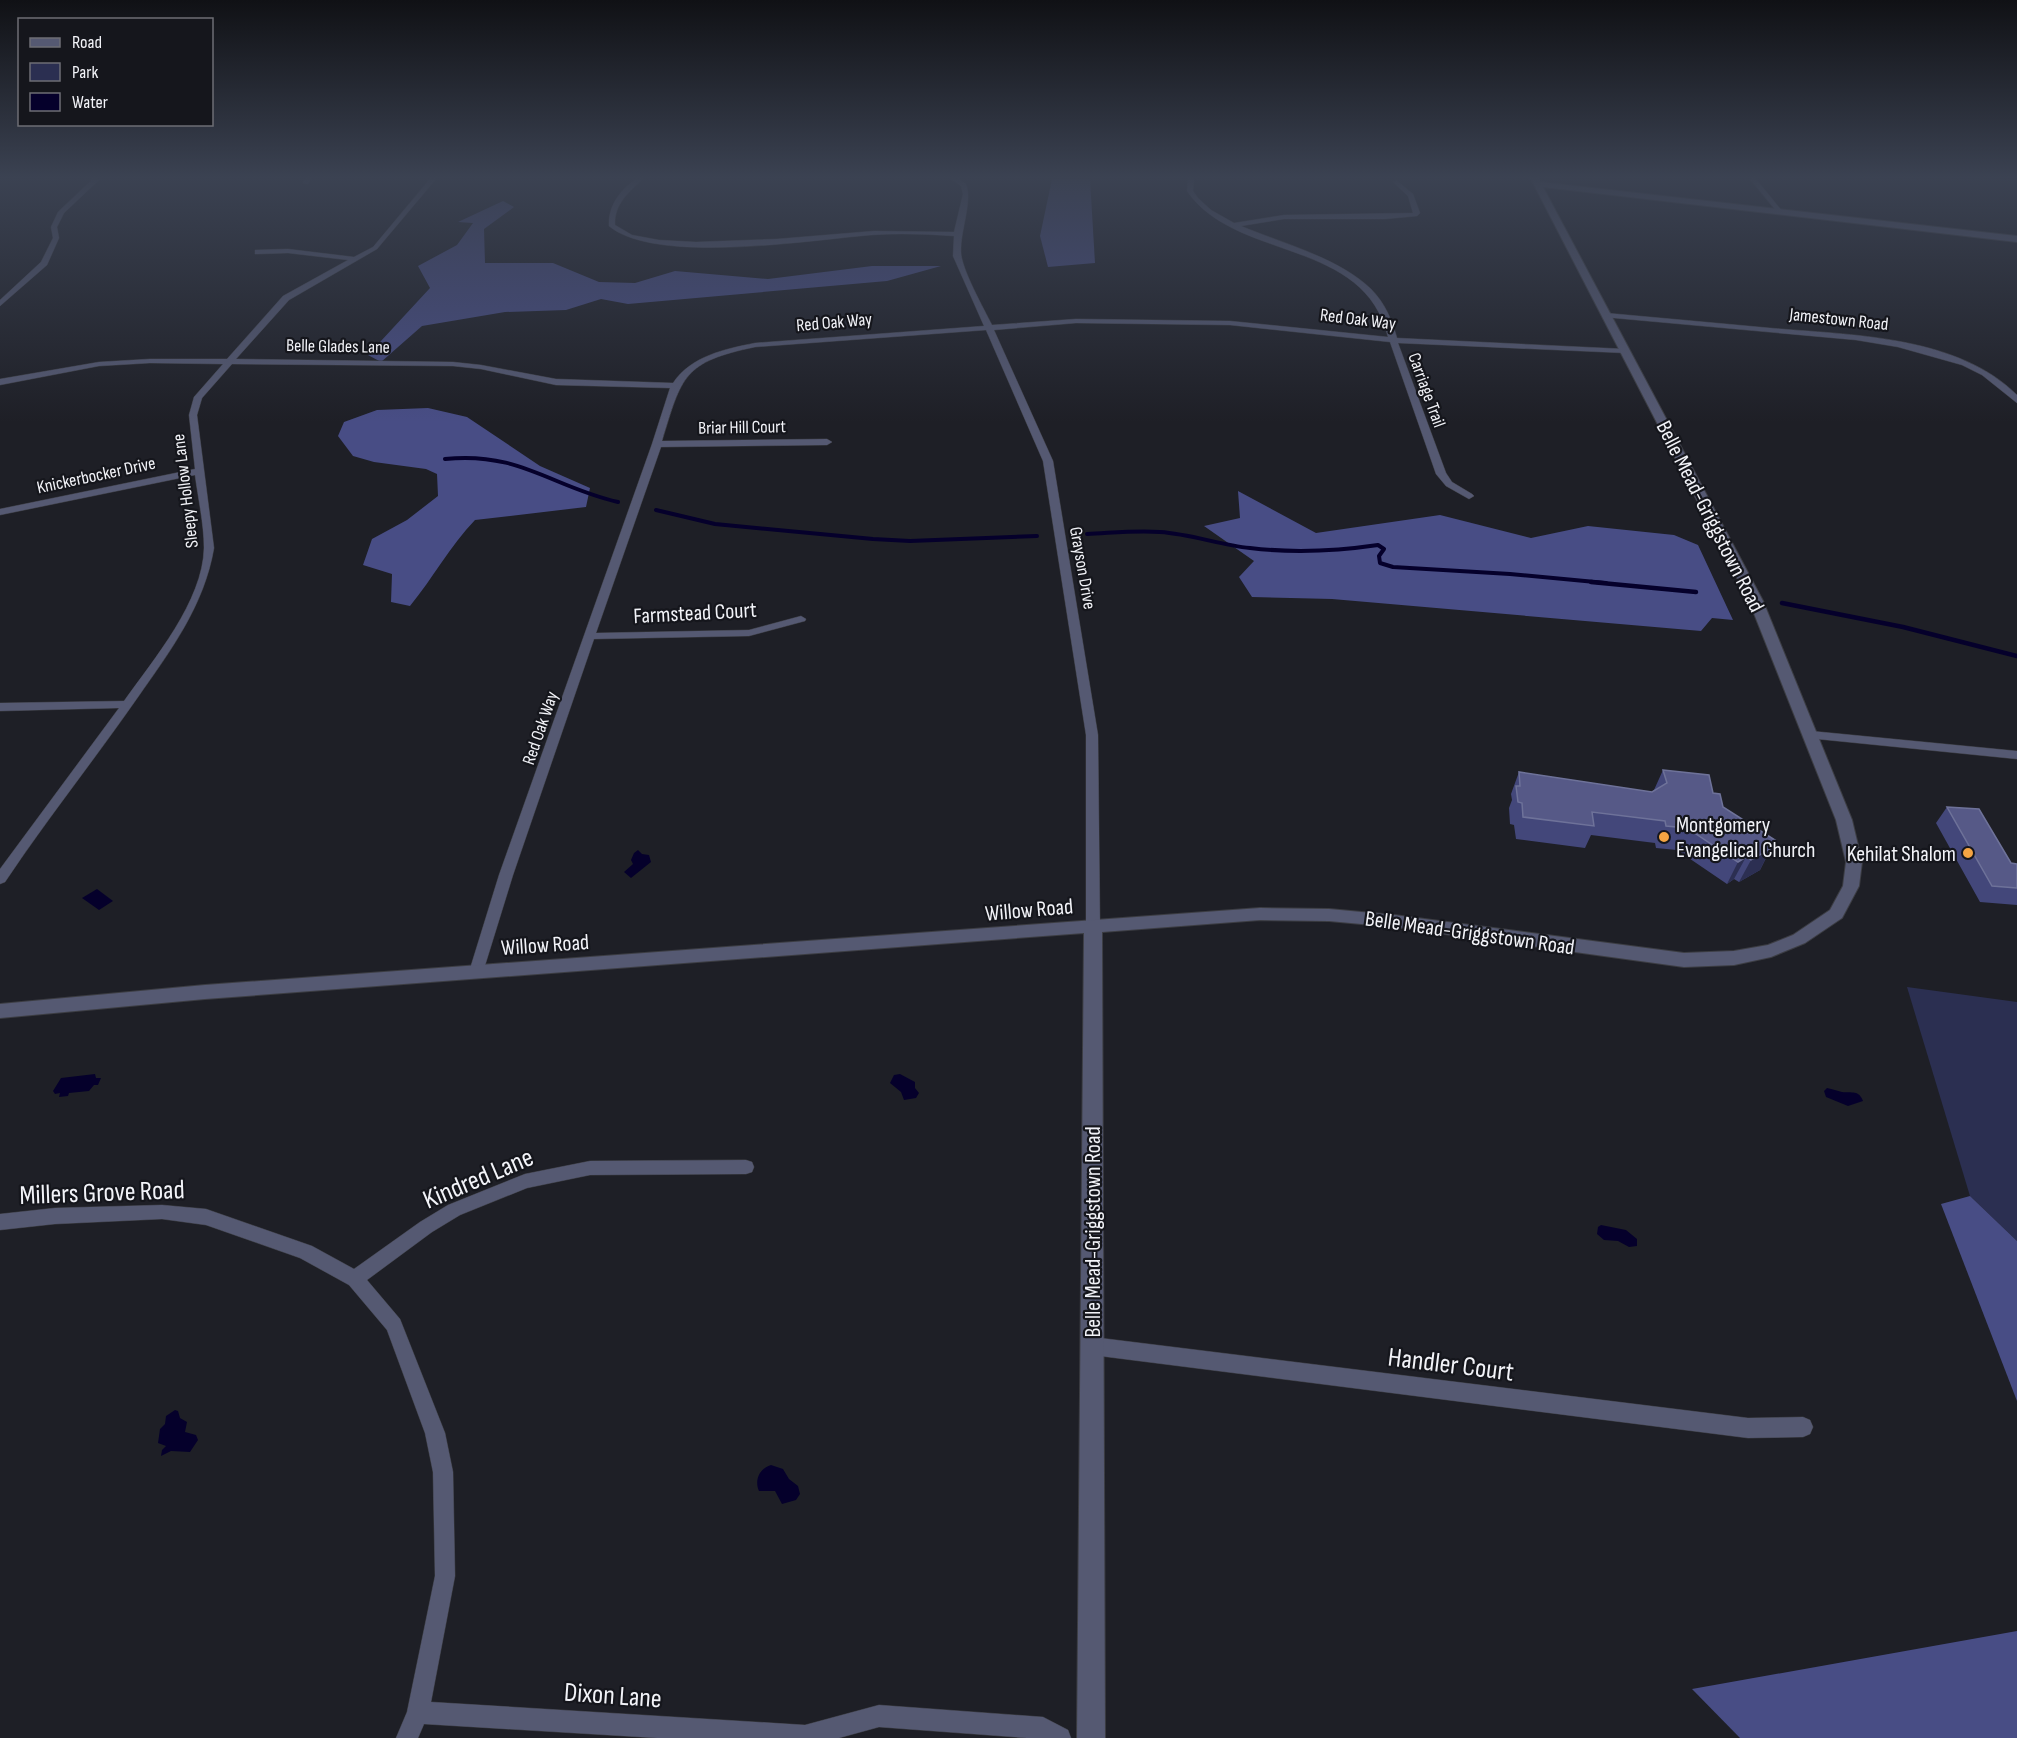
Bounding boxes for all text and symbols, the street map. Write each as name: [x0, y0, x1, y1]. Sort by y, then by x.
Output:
legend: [18, 18, 213, 126]
text: Road: [72, 32, 102, 53]
text: Park: [72, 62, 98, 83]
text: Water: [72, 92, 108, 113]
street label: Red Oak Way: [1319, 304, 1397, 335]
street label: Jamestown Road: [1787, 304, 1889, 335]
street label: Red Oak Way: [795, 309, 873, 336]
street label: Belle Glades Lane: [286, 335, 390, 358]
street label: Carriage Trail: [1403, 350, 1450, 430]
street label: Briar Hill Court: [698, 416, 787, 439]
street label: Belle Mead-Griggstown Road: [1650, 416, 1770, 617]
street label: Sleepy Hollow Lane: [168, 433, 203, 549]
street label: Knickerbocker Drive: [35, 453, 157, 498]
street label: Grayson Drive: [1065, 525, 1100, 611]
street label: Farmstead Court: [633, 597, 758, 630]
street label: Red Oak Way: [518, 689, 563, 768]
place label: Montgomery Evangelical Church: [1676, 812, 1815, 864]
marker: Montgomery Evangelical Church: [1657, 830, 1671, 844]
place label: Kehilat Shalom: [1847, 841, 1956, 868]
marker: Kehilat Shalom: [1961, 846, 1975, 860]
street label: Willow Road: [984, 893, 1074, 928]
street label: Belle Mead-Griggstown Road: [1363, 905, 1576, 962]
street label: Willow Road: [500, 929, 590, 962]
street label: Belle Mead-Griggstown Road: [1080, 1126, 1107, 1338]
street label: Kindred Lane: [418, 1141, 538, 1216]
street label: Millers Grove Road: [19, 1174, 185, 1212]
street label: Handler Court: [1386, 1341, 1516, 1389]
street label: Dixon Lane: [563, 1677, 663, 1715]

